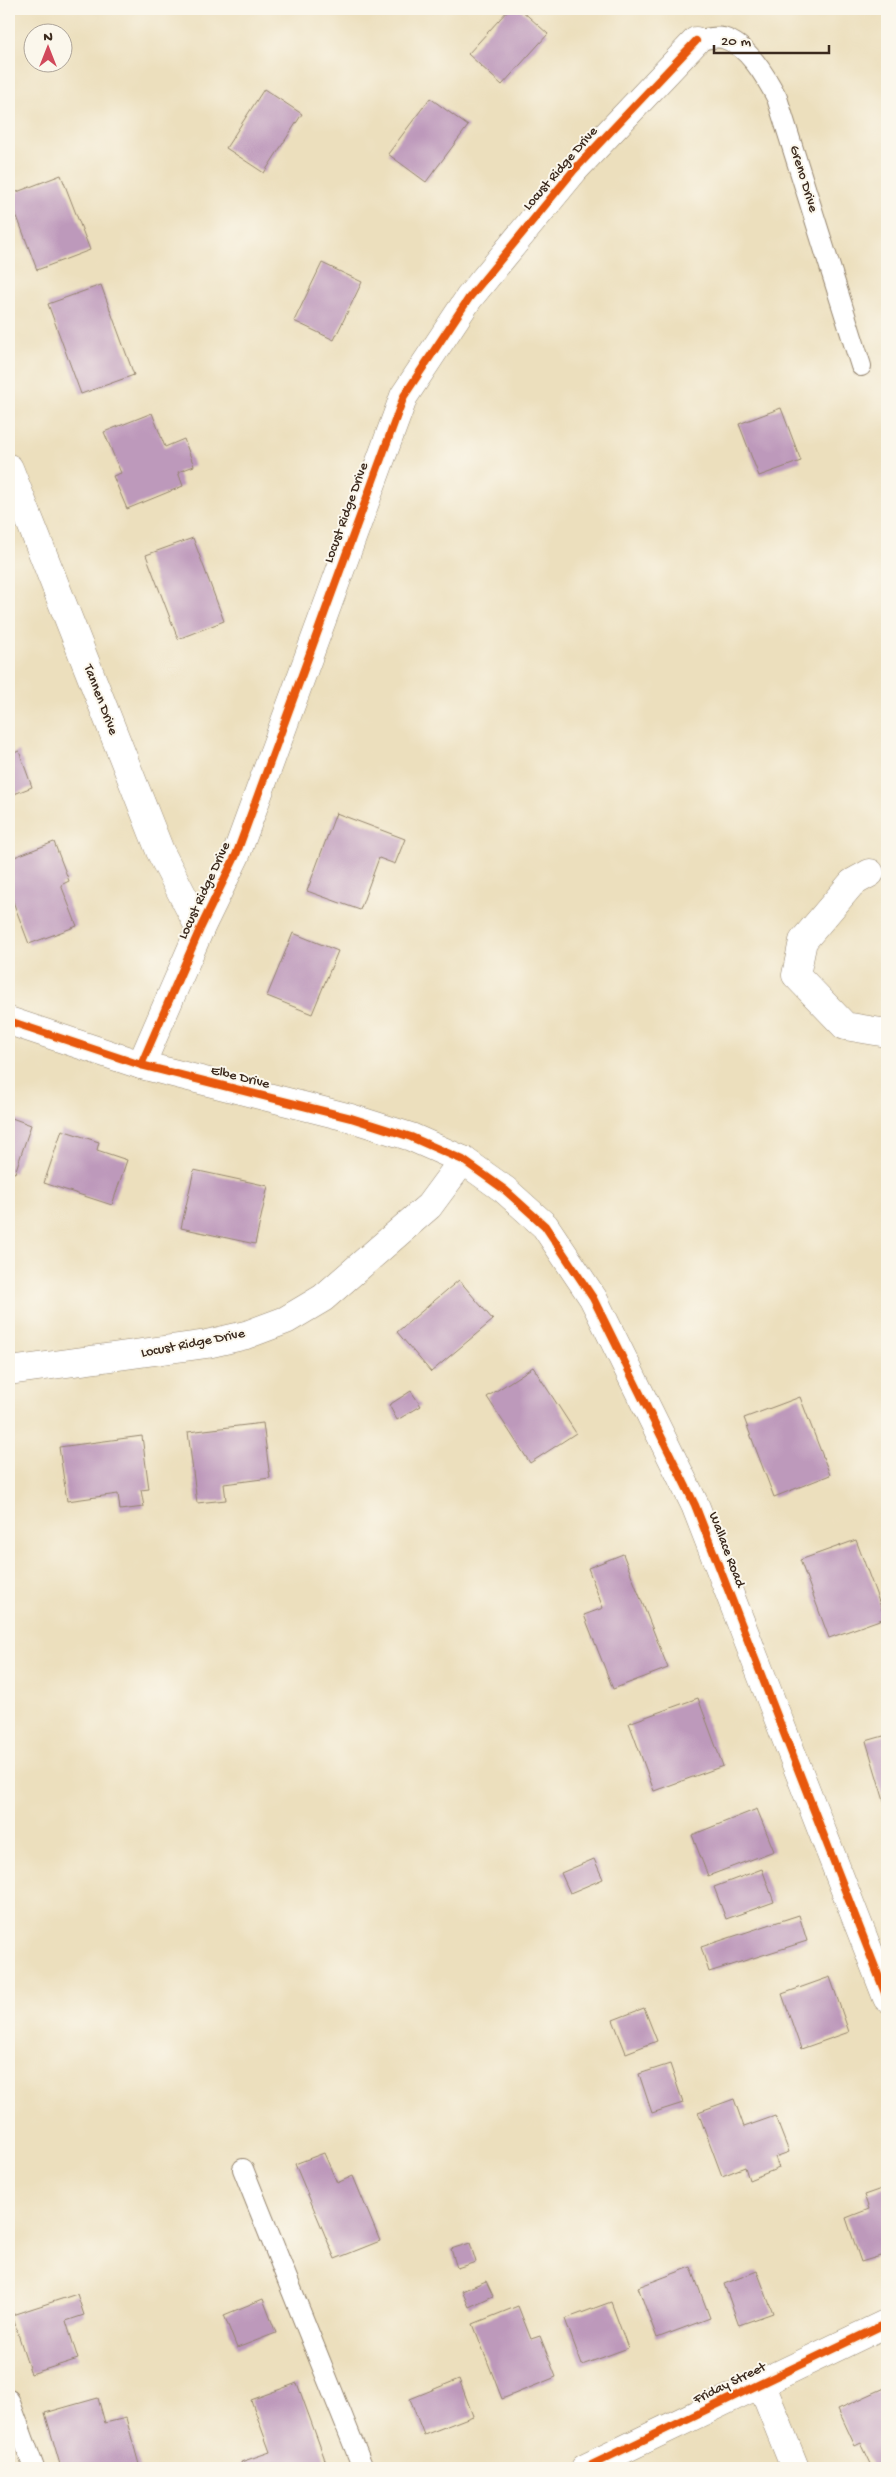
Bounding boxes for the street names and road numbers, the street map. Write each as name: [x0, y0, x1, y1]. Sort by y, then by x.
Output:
street label: Locust Ridge Drive: [520, 123, 603, 214]
street label: Greno Drive: [785, 144, 821, 215]
street label: Locust Ridge Drive: [321, 460, 373, 565]
street label: Tannen Drive: [78, 661, 122, 738]
street label: Locust Ridge Drive: [175, 839, 235, 942]
street label: Elbe Drive: [209, 1062, 272, 1094]
street label: Locust Ridge Drive: [140, 1325, 247, 1362]
street label: Wallace Road: [704, 1510, 749, 1592]
street label: Friday Street: [690, 2359, 770, 2409]

